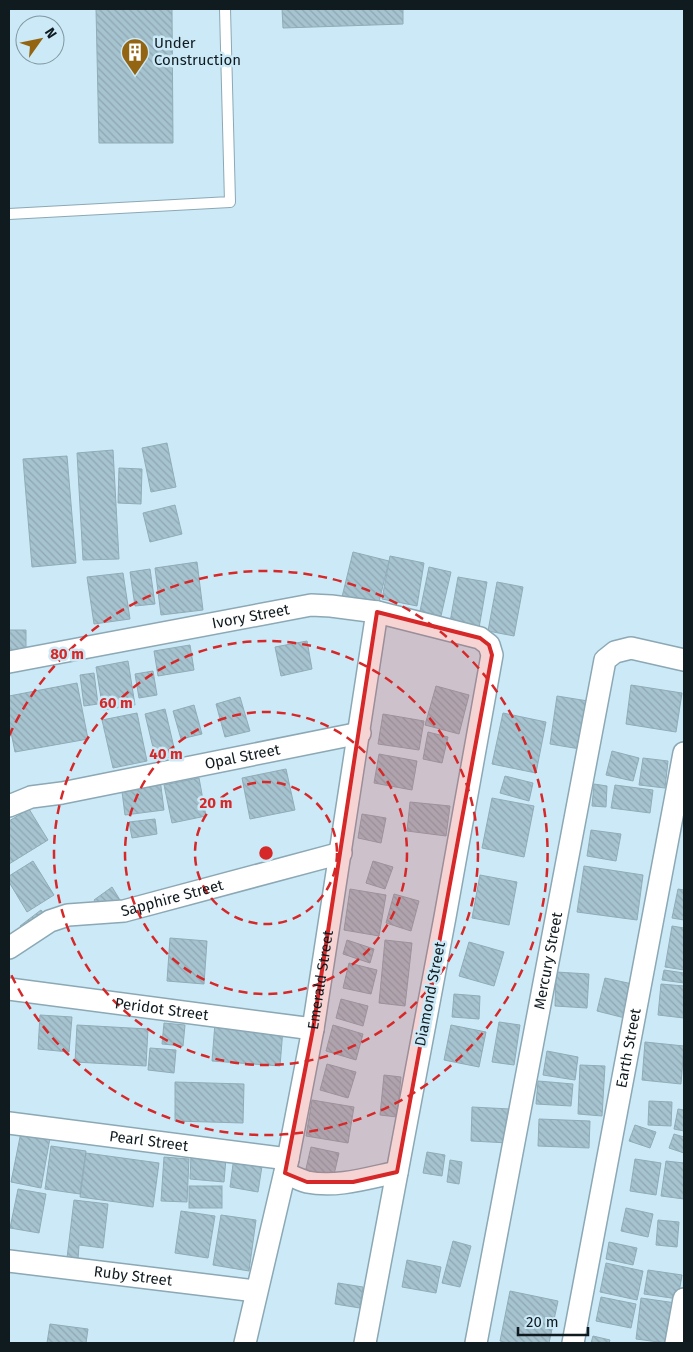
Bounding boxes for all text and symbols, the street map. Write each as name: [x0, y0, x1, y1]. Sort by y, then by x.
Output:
north arrow: [15, 15, 65, 65]
text: N: [41, 25, 60, 42]
place label: Under Construction: [154, 34, 241, 69]
building icon: Under Construction: [120, 37, 150, 76]
street label: Ivory Street: [211, 600, 292, 632]
text: 80 m: [50, 645, 84, 663]
text: 60 m: [99, 694, 133, 712]
street label: Opal Street: [203, 740, 282, 773]
text: 40 m: [149, 745, 183, 763]
text: 20 m: [200, 794, 232, 812]
centre of rings: [257, 844, 275, 862]
street label: Sapphire Street: [119, 876, 226, 920]
street label: Mercury Street: [530, 910, 566, 1011]
street label: Emerald Street: [304, 928, 337, 1031]
street label: Diamond Street: [411, 940, 449, 1048]
street label: Peridot Street: [114, 994, 210, 1024]
street label: Earth Street: [612, 1006, 645, 1090]
street label: Pearl Street: [108, 1127, 190, 1155]
street label: Ruby Street: [93, 1262, 174, 1290]
scale bar: [518, 1304, 588, 1336]
text: 20 m: [526, 1313, 559, 1331]

